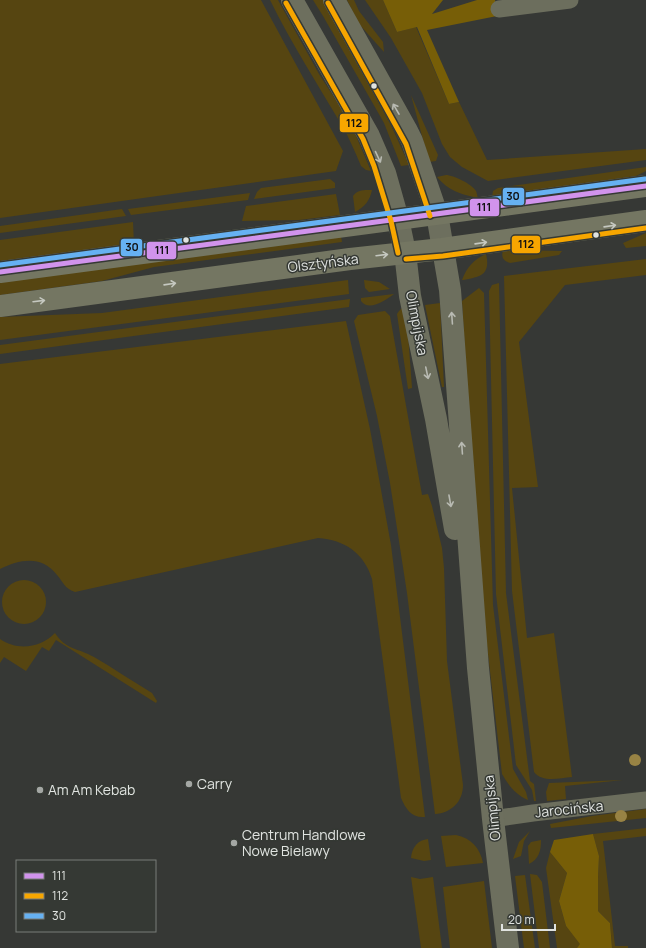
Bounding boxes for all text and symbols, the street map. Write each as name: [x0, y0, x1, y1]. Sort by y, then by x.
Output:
unlabelled marker: [369, 81, 379, 91]
one-way arrow: [391, 103, 399, 115]
line badge: 112: [339, 113, 369, 133]
text: 112: [346, 115, 362, 130]
one-way arrow: [375, 151, 382, 163]
line badge: 30: [502, 187, 525, 206]
text: 30: [506, 188, 520, 203]
line badge: 111: [469, 198, 500, 217]
text: 111: [477, 199, 491, 214]
one-way arrow: [603, 222, 616, 230]
unlabelled marker: [591, 230, 601, 240]
unlabelled marker: [181, 235, 191, 245]
line badge: 112: [511, 235, 541, 254]
text: 112: [518, 236, 534, 251]
line badge: 30: [120, 238, 143, 257]
text: 30: [125, 239, 139, 254]
one-way arrow: [474, 239, 487, 247]
line badge: 111: [146, 241, 177, 260]
text: 111: [155, 242, 169, 257]
street label: Olsztyńska: [286, 249, 360, 276]
one-way arrow: [375, 252, 388, 259]
one-way arrow: [163, 280, 176, 287]
street label: Olimpijska: [402, 289, 433, 357]
one-way arrow: [32, 297, 45, 305]
one-way arrow: [448, 312, 455, 325]
one-way arrow: [423, 367, 431, 380]
one-way arrow: [458, 442, 465, 455]
one-way arrow: [446, 494, 454, 507]
place label: Carry: [197, 774, 233, 793]
street label: Olimpijska: [479, 774, 504, 842]
marker: Carry: [184, 779, 194, 789]
place label: Am Am Kebab: [48, 780, 135, 799]
marker: Am Am Kebab: [35, 785, 45, 795]
street label: Jarocińska: [534, 795, 604, 822]
place label: Centrum Handlowe Nowe Bielawy: [242, 825, 366, 860]
marker: Centrum Handlowe Nowe Bielawy: [229, 838, 239, 848]
legend: [16, 860, 156, 932]
text: 111: [52, 867, 66, 884]
text: 112: [52, 887, 68, 904]
scale bar: [502, 906, 555, 932]
text: 30: [52, 907, 66, 924]
text: 20 m: [508, 911, 535, 928]

